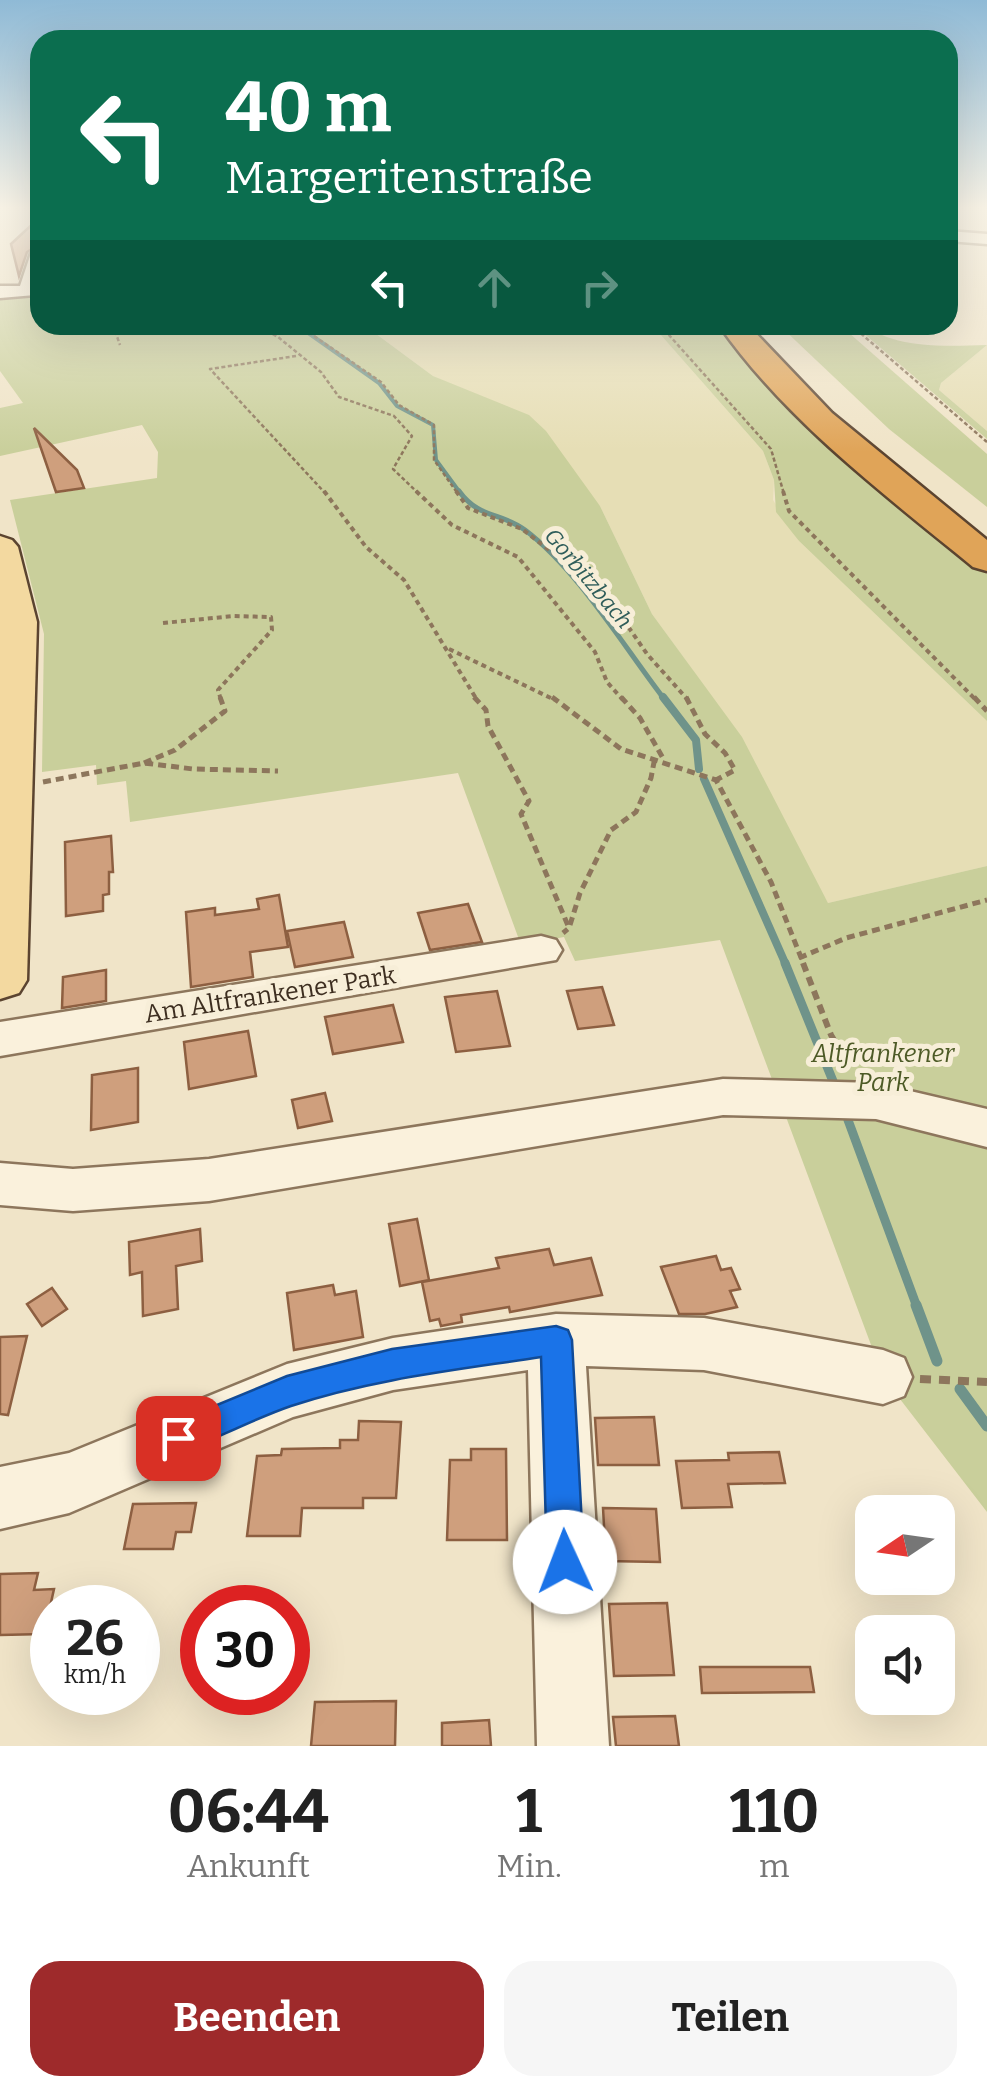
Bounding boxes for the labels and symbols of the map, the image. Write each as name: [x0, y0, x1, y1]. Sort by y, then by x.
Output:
water label: Gorbitzbach: [539, 523, 638, 634]
street label: Am Altfrankener Park: [142, 960, 399, 1030]
park label: Altfrankener Park: [811, 1039, 955, 1098]
pin: [136, 1396, 221, 1481]
north arrow: [855, 1495, 955, 1595]
position arrow: [513, 1510, 617, 1614]
speed limit sign: 30: [180, 1585, 310, 1715]

